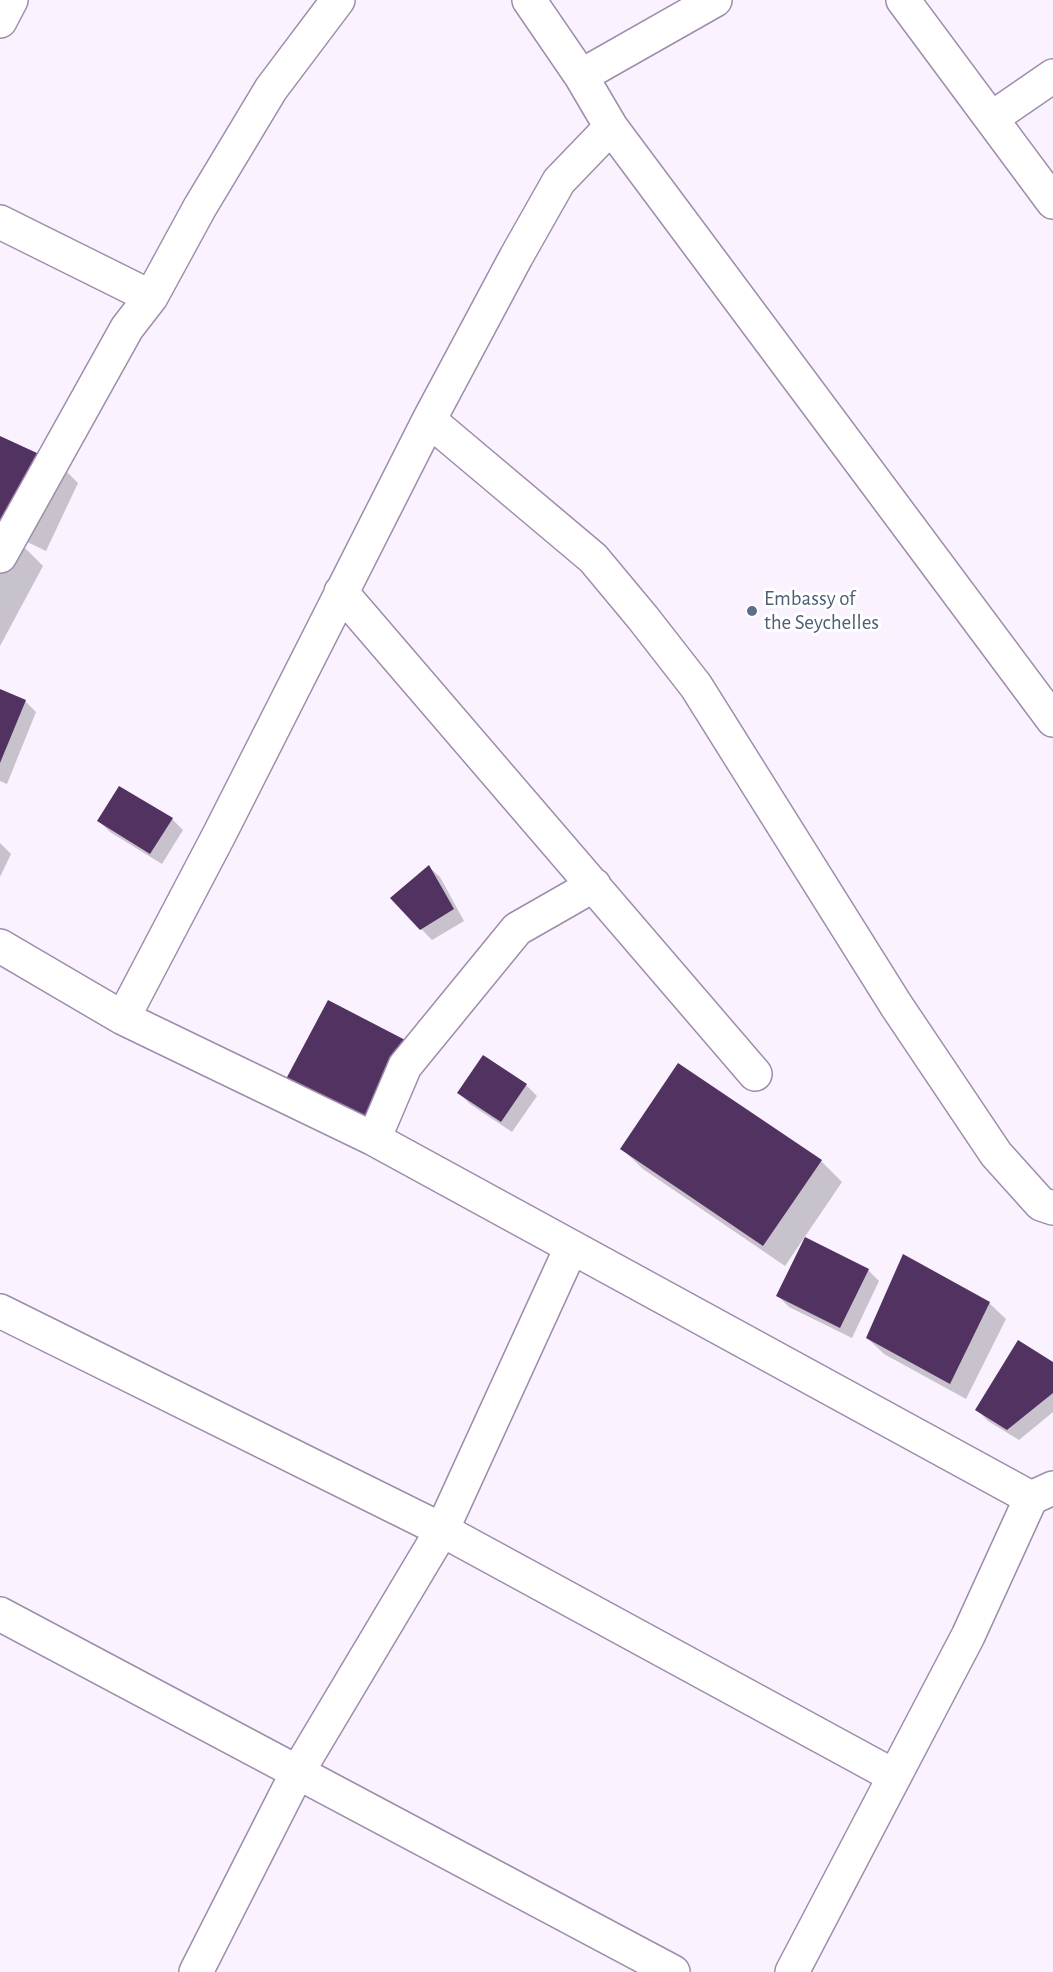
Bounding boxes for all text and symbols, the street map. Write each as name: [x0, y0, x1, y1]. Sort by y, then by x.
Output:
place label: Embassy of the Seychelles: [764, 586, 879, 636]
marker: Embassy of the Seychelles: [745, 604, 759, 618]

